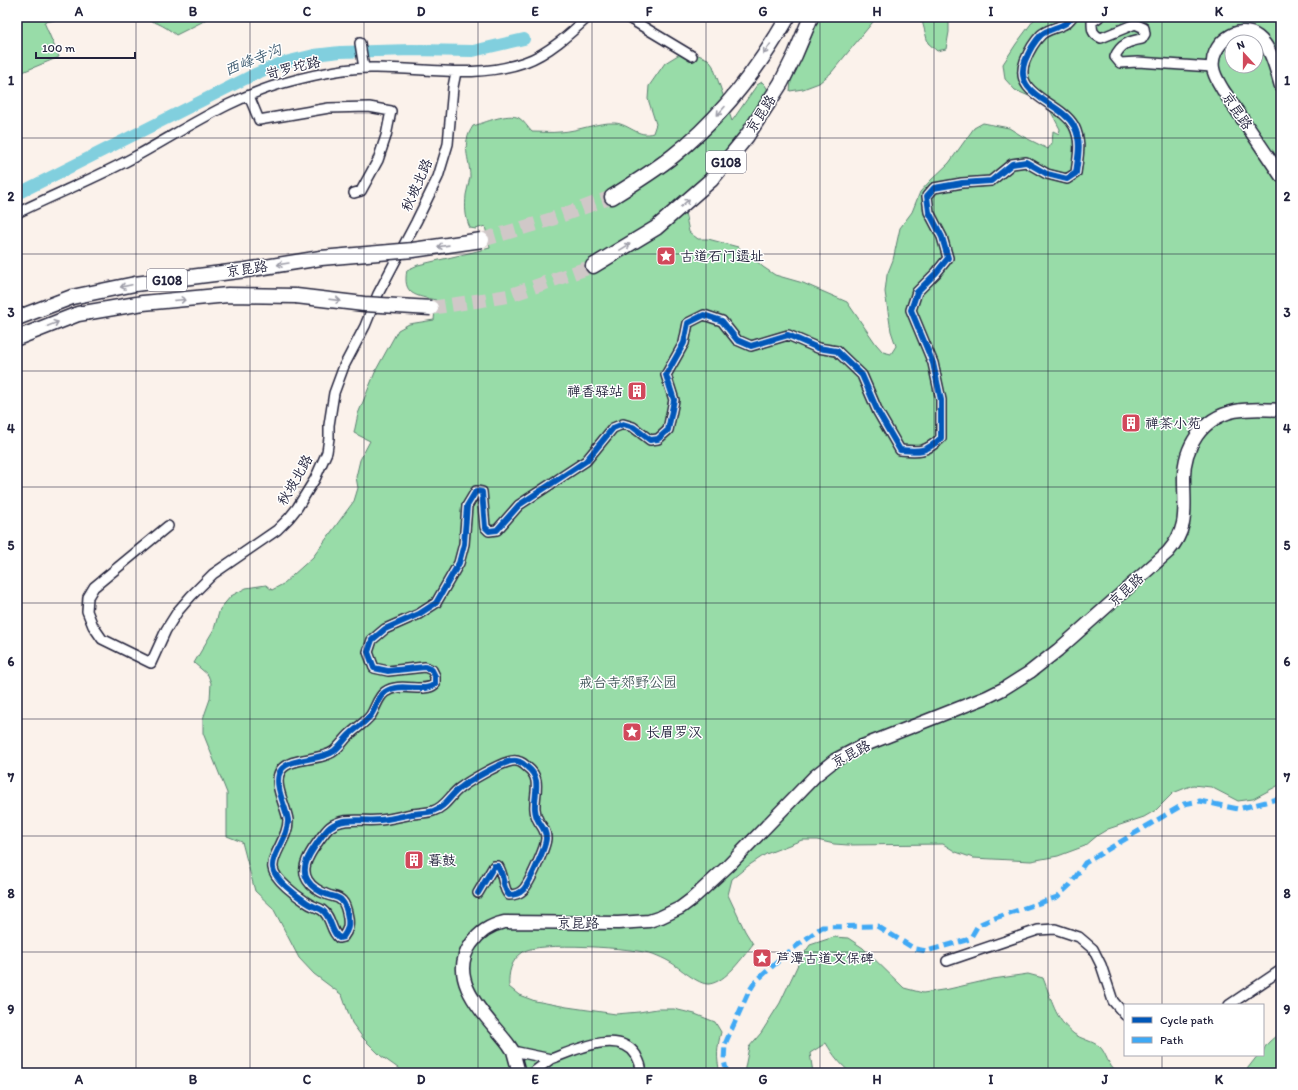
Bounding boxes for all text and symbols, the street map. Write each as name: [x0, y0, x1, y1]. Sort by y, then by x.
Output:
text: A: [74, 4, 84, 19]
text: B: [189, 4, 198, 19]
text: C: [303, 4, 312, 19]
text: D: [417, 4, 426, 19]
text: E: [531, 4, 539, 19]
text: F: [646, 4, 653, 19]
text: G: [759, 4, 768, 19]
text: H: [873, 4, 882, 19]
text: I: [989, 4, 994, 19]
text: J: [1101, 4, 1109, 19]
text: K: [1215, 4, 1224, 19]
scale bar: [36, 34, 135, 60]
north arrow: [1224, 34, 1264, 74]
text: N: [1235, 38, 1246, 53]
water label: 西峰寺沟: [222, 40, 286, 80]
text: 100 m: [42, 41, 75, 55]
one-way arrow: [763, 44, 772, 55]
street label: 岢罗坨路: [264, 53, 322, 83]
text: 1: [8, 73, 14, 88]
text: 1: [1284, 73, 1290, 88]
street label: 京昆路: [1218, 89, 1256, 133]
street label: 京昆路: [742, 92, 780, 136]
one-way arrow: [716, 105, 725, 116]
road number: G108: [706, 151, 746, 173]
street label: 秋坡北路: [398, 156, 436, 214]
text: 2: [8, 189, 15, 204]
text: 2: [1284, 189, 1291, 204]
one-way arrow: [680, 198, 690, 207]
one-way arrow: [437, 242, 450, 250]
one-way arrow: [619, 243, 631, 251]
place icon: 古道石门遗址: [655, 245, 677, 267]
place label: 古道石门遗址: [680, 248, 764, 265]
street label: 京昆路: [225, 258, 269, 280]
one-way arrow: [277, 260, 290, 268]
road number: G108: [147, 269, 187, 291]
one-way arrow: [120, 282, 133, 290]
one-way arrow: [173, 296, 186, 303]
one-way arrow: [328, 297, 341, 304]
text: 3: [7, 305, 15, 320]
text: 3: [1283, 305, 1291, 320]
one-way arrow: [47, 319, 59, 327]
building icon: 禅香驿站: [626, 380, 648, 402]
place label: 禅香驿站: [567, 383, 623, 400]
building icon: 禅茶小苑: [1120, 412, 1142, 434]
place label: 禅茶小苑: [1145, 415, 1201, 432]
text: 4: [7, 421, 15, 436]
text: 4: [1283, 421, 1291, 436]
street label: 秋坡北路: [274, 452, 316, 508]
text: 5: [8, 538, 15, 553]
text: 5: [1284, 538, 1291, 553]
street label: 京昆路: [1105, 570, 1147, 610]
text: 6: [8, 654, 15, 669]
text: 6: [1284, 654, 1291, 669]
park label: 戒台寺郊野公园: [579, 674, 677, 691]
place icon: 长眉罗汉: [621, 721, 643, 743]
place label: 长眉罗汉: [646, 724, 702, 741]
street label: 京昆路: [828, 737, 874, 771]
text: 7: [7, 770, 15, 785]
text: 7: [1283, 770, 1291, 785]
building icon: 暮鼓: [403, 849, 425, 871]
place label: 暮鼓: [428, 852, 456, 869]
text: 8: [7, 886, 15, 901]
text: 8: [1283, 886, 1291, 901]
street label: 京昆路: [557, 914, 599, 932]
place icon: 芦潭古道文保碑: [751, 947, 773, 969]
place label: 芦潭古道文保碑: [776, 950, 874, 967]
text: 9: [8, 1002, 15, 1017]
text: 9: [1284, 1002, 1291, 1017]
legend: [1124, 1004, 1264, 1056]
text: Cycle path: [1160, 1013, 1214, 1027]
text: Path: [1160, 1033, 1183, 1047]
text: A: [74, 1072, 84, 1087]
text: B: [189, 1072, 198, 1087]
text: C: [303, 1072, 312, 1087]
text: D: [417, 1072, 426, 1087]
text: E: [531, 1072, 539, 1087]
text: F: [646, 1072, 653, 1087]
text: G: [759, 1072, 768, 1087]
text: H: [873, 1072, 882, 1087]
text: I: [989, 1072, 994, 1087]
text: J: [1101, 1072, 1109, 1087]
text: K: [1215, 1072, 1224, 1087]

